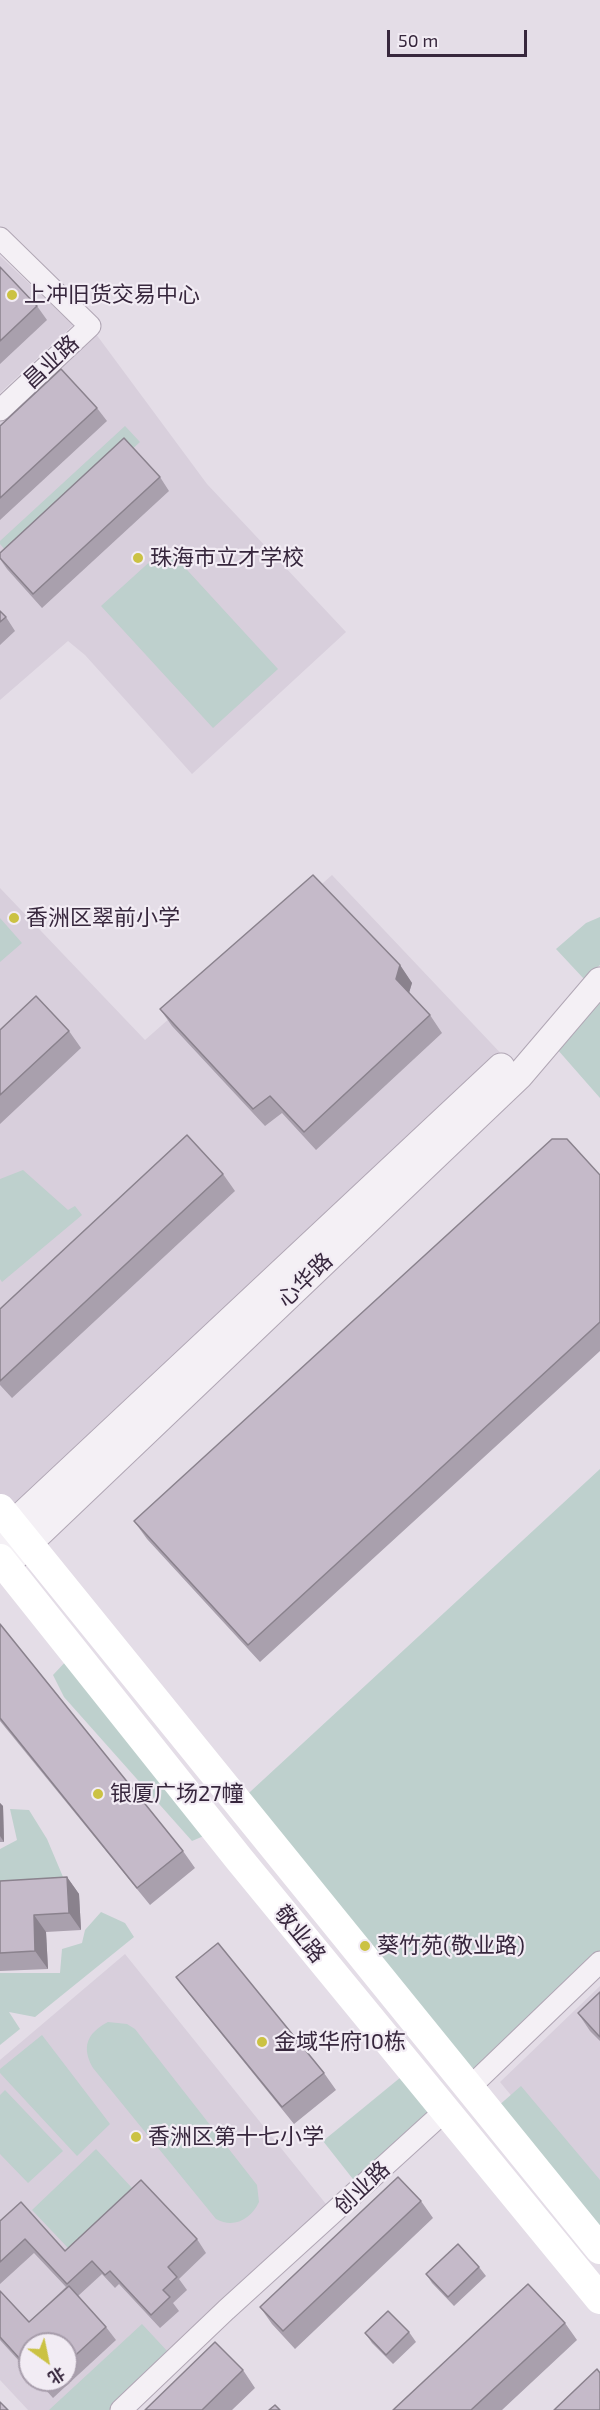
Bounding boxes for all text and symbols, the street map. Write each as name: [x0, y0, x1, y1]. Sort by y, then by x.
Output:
scale bar: [390, 18, 530, 56]
text: 50 m: [398, 29, 438, 51]
place label: 上冲旧货交易中心: [24, 282, 200, 308]
marker: 上冲旧货交易中心: [5, 288, 19, 302]
street label: 昌业路: [18, 330, 84, 394]
place label: 珠海市立才学校: [150, 545, 304, 571]
marker: 珠海市立才学校: [131, 551, 145, 565]
place label: 香洲区翠前小学: [26, 905, 180, 931]
marker: 香洲区翠前小学: [7, 911, 21, 925]
street label: 心华路: [272, 1248, 338, 1312]
place label: 银厦广场27幢: [110, 1781, 244, 1807]
marker: 银厦广场27幢: [91, 1787, 105, 1801]
street label: 敬业路: [269, 1900, 331, 1968]
place label: 葵竹苑(敬业路): [377, 1933, 525, 1959]
marker: 葵竹苑(敬业路): [358, 1939, 372, 1953]
place label: 金域华府10栋: [274, 2029, 406, 2055]
marker: 金域华府10栋: [255, 2035, 269, 2049]
place label: 香洲区第十七小学: [148, 2124, 324, 2150]
marker: 香洲区第十七小学: [129, 2130, 143, 2144]
street label: 创业路: [329, 2156, 395, 2220]
north arrow: [18, 2332, 78, 2392]
text: 北: [45, 2364, 69, 2388]

